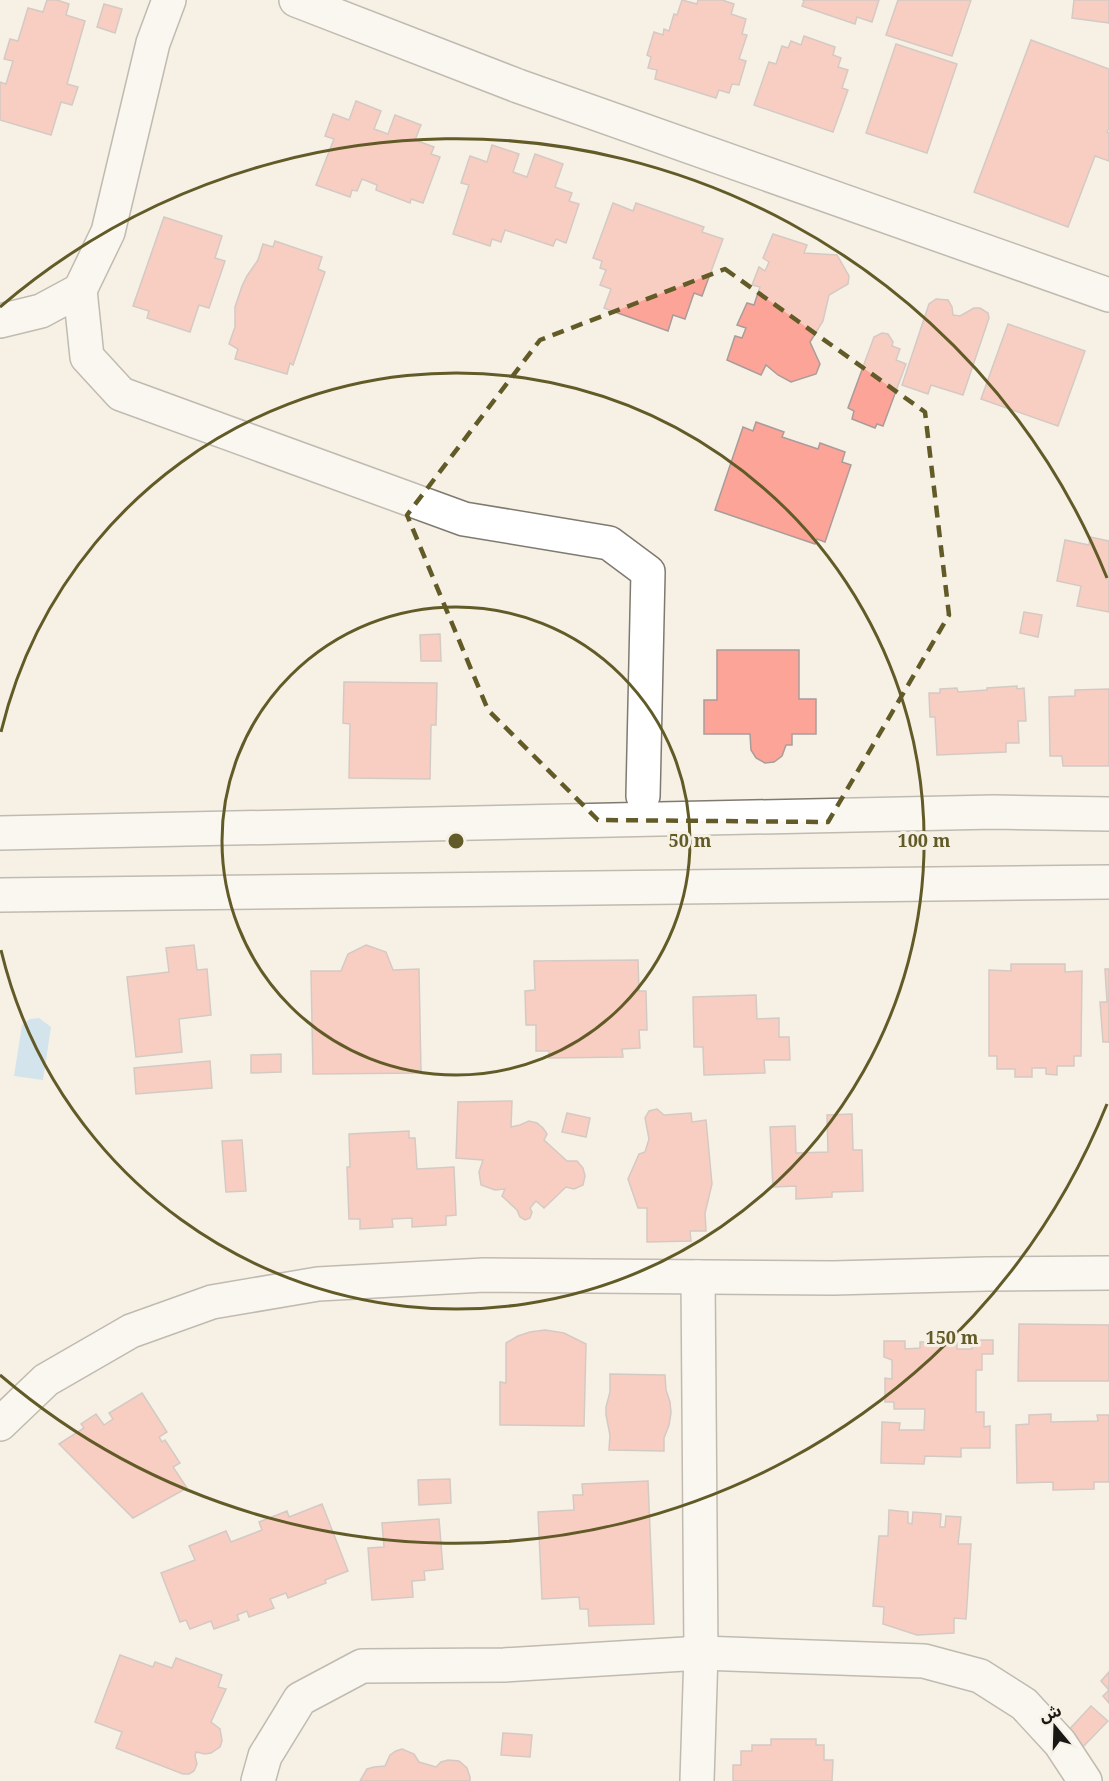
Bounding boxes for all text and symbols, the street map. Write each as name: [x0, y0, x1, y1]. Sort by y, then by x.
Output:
text: 50 m: [669, 828, 712, 852]
text: 100 m: [898, 828, 951, 852]
centre of rings: [446, 831, 466, 851]
text: 150 m: [926, 1325, 979, 1349]
north arrow: [1025, 1697, 1085, 1757]
text: ش: [1036, 1699, 1064, 1727]

